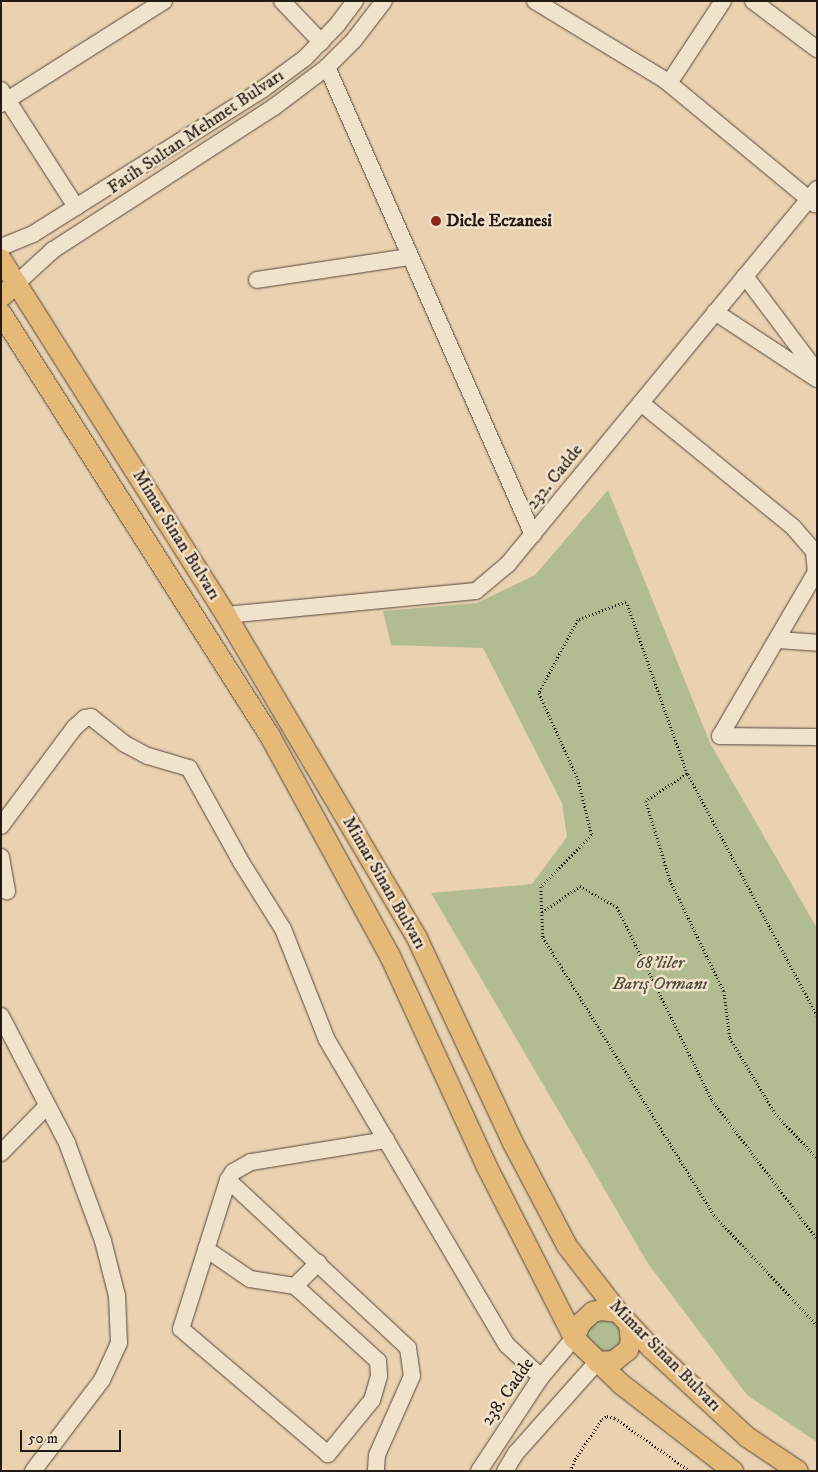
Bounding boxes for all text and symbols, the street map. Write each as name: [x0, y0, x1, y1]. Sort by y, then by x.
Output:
street label: Fatih Sultan Mehmet Bulvarı: [104, 65, 288, 199]
place label: Dicle Eczanesi: [446, 210, 552, 232]
marker: Dicle Eczanesi: [430, 215, 442, 227]
street label: 232. Cadde: [522, 440, 588, 514]
street label: Mimar Sinan Bulvarı: [127, 466, 225, 604]
street label: Mimar Sinan Bulvarı: [337, 813, 431, 953]
park label: 68'liler Barış Ormanı: [613, 953, 707, 996]
street label: Mimar Sinan Bulvarı: [605, 1296, 725, 1416]
street label: 238. Cadde: [477, 1354, 539, 1430]
scale bar: [22, 1420, 124, 1452]
text: 50 m: [28, 1429, 58, 1448]

